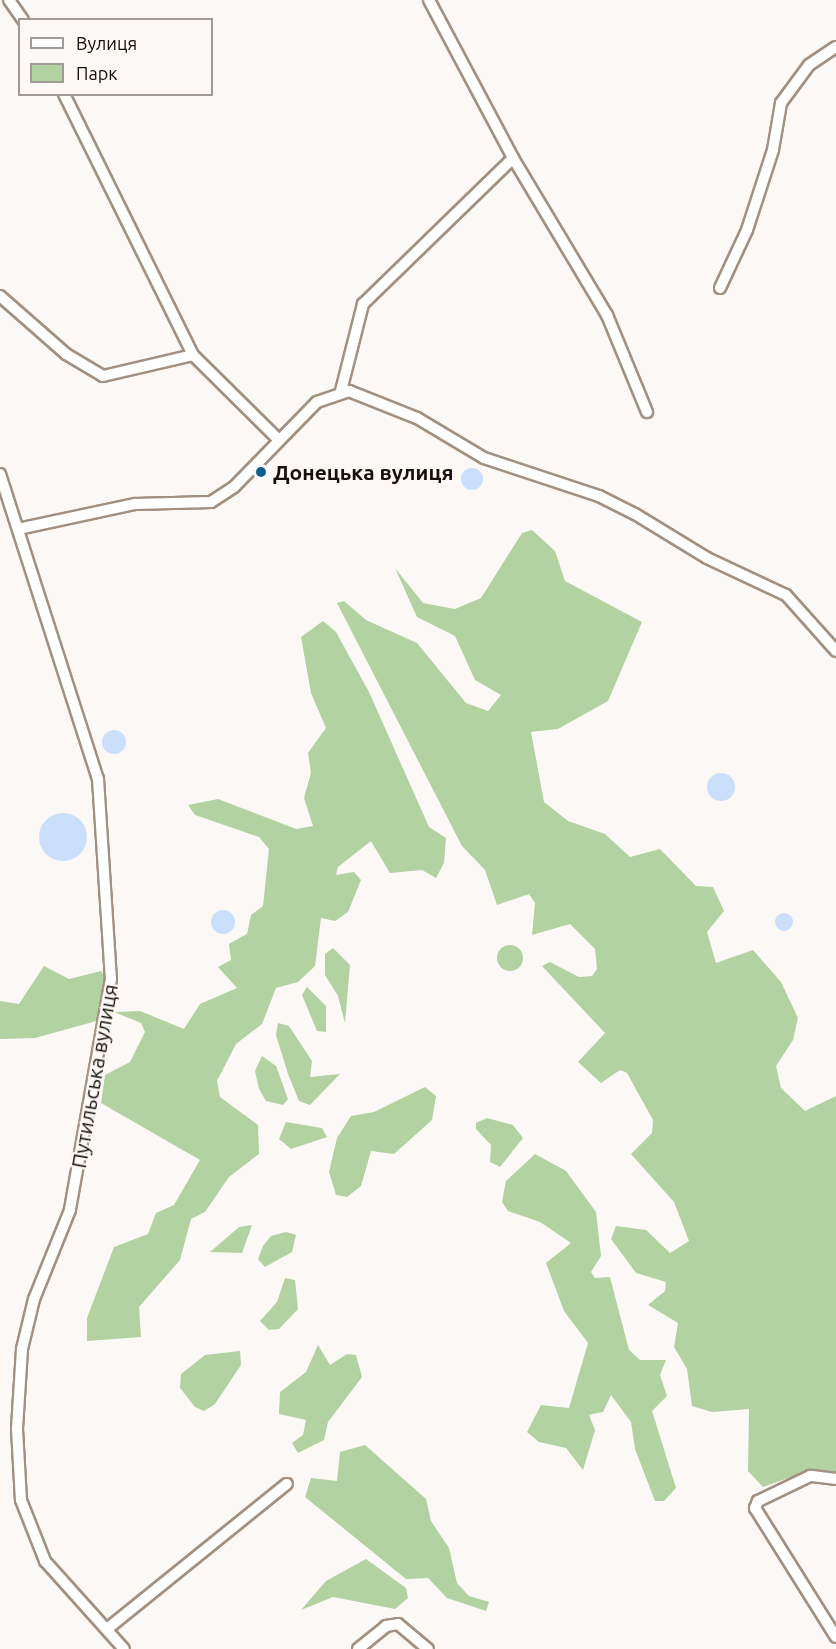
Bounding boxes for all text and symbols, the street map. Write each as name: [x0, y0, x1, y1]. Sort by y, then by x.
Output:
legend: [18, 18, 213, 96]
text: Вулиця: [76, 33, 137, 53]
text: Парк: [76, 63, 117, 83]
place label: Донецька вулиця: [273, 459, 453, 485]
marker: Донецька вулиця: [254, 465, 268, 479]
street label: Путильська вулиця: [65, 982, 123, 1170]

